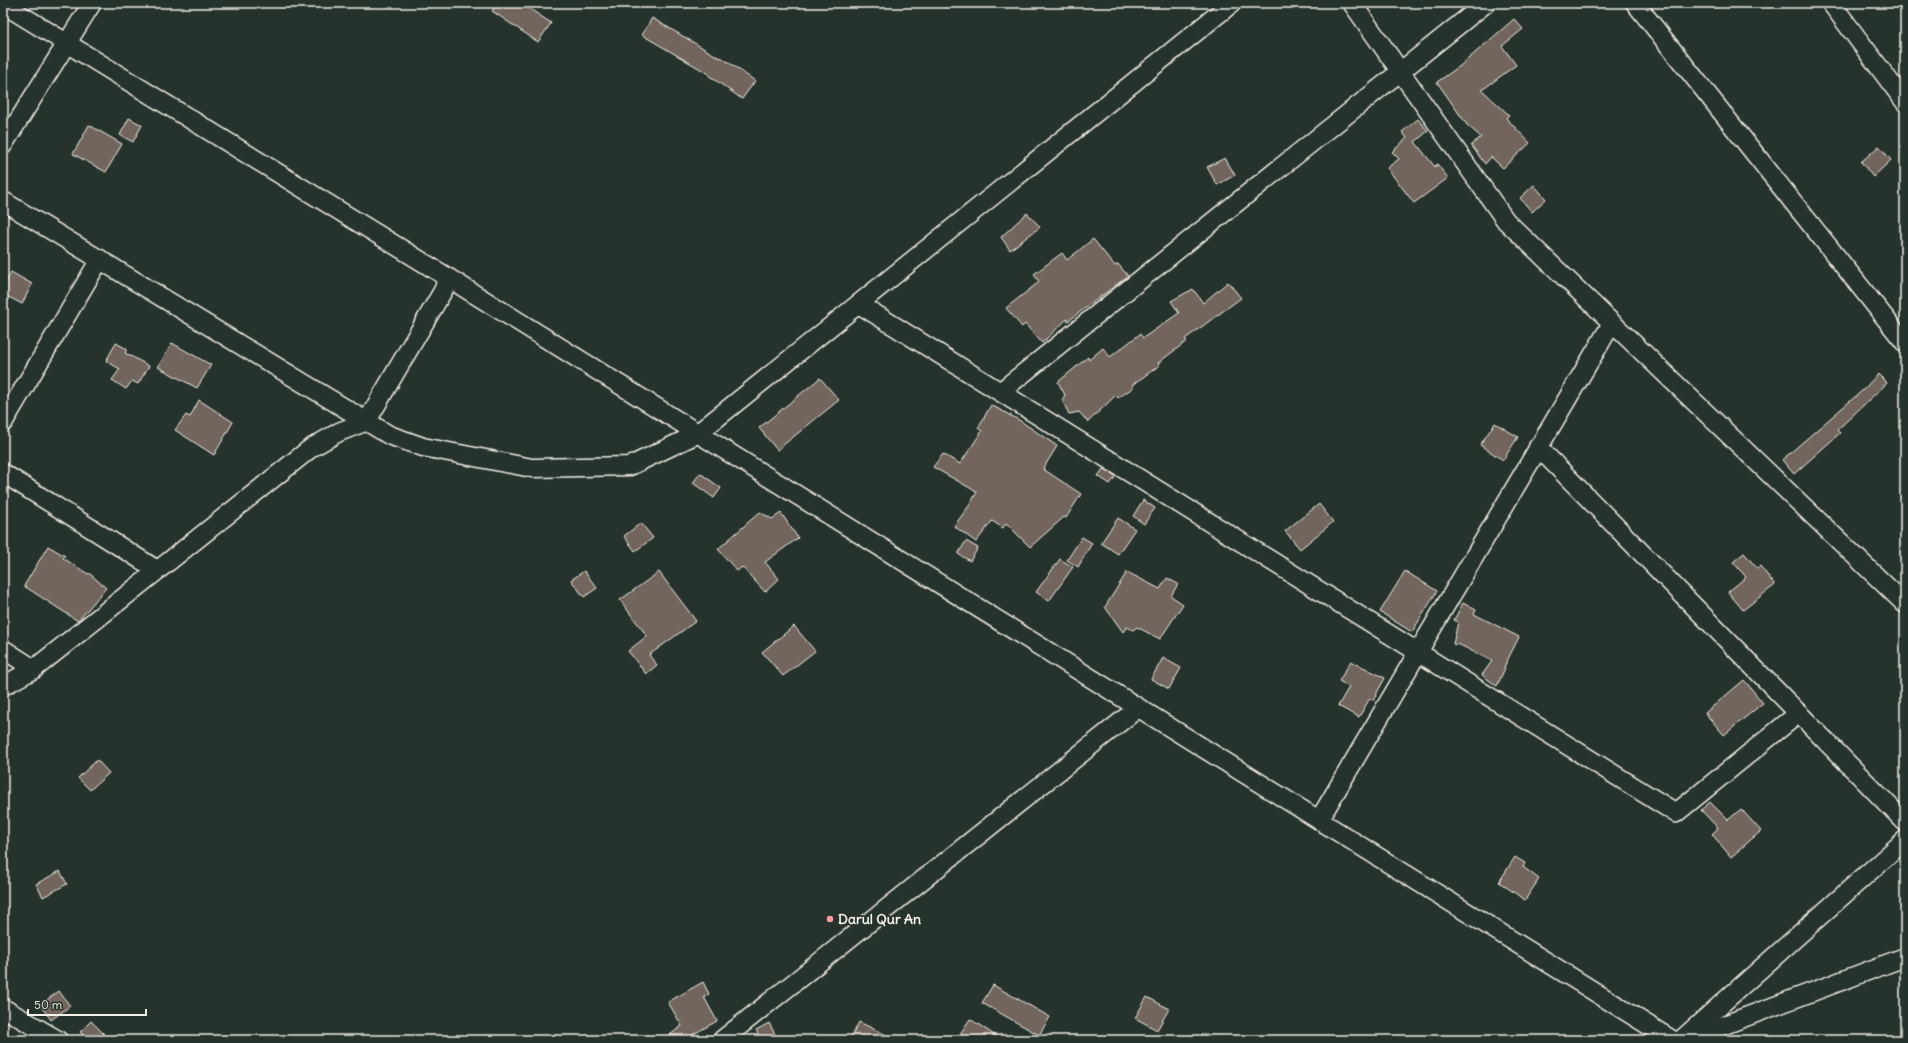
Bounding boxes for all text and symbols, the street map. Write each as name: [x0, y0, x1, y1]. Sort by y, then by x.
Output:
place label: Darul Qur An: [838, 910, 921, 928]
marker: Darul Qur An: [825, 914, 835, 924]
scale bar: [28, 991, 146, 1017]
text: 50 m: [34, 997, 63, 1012]

